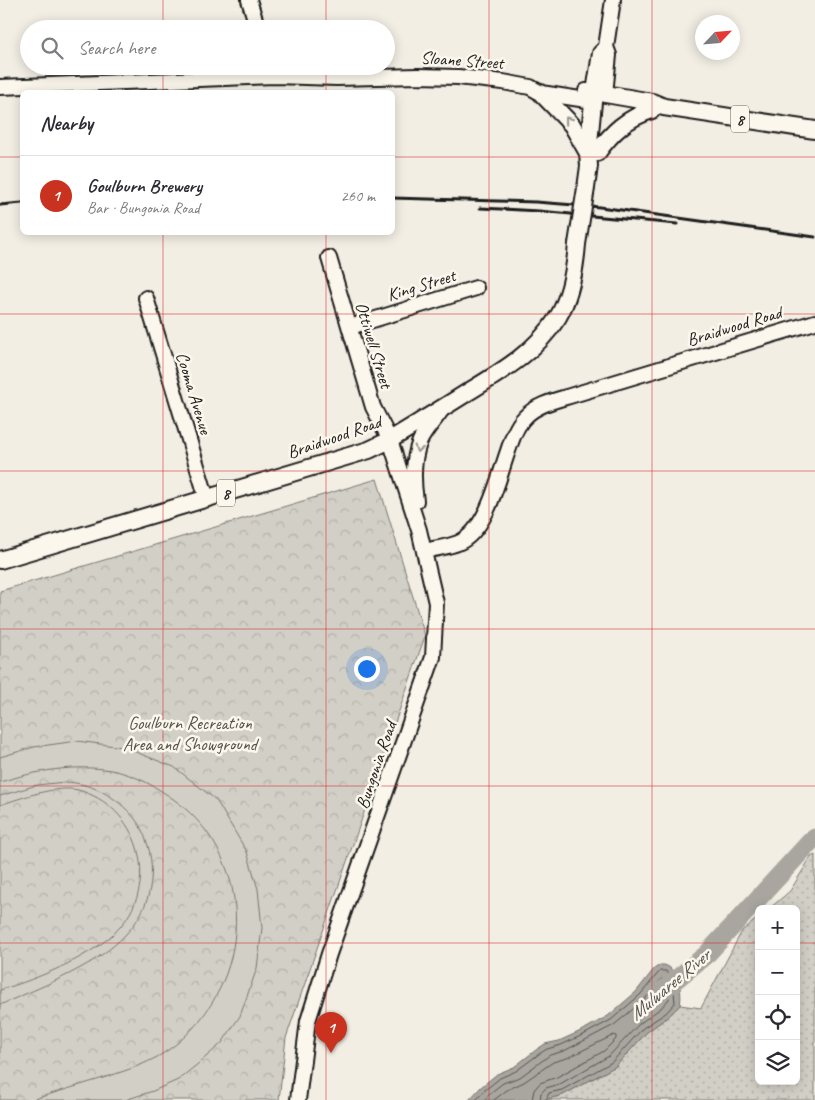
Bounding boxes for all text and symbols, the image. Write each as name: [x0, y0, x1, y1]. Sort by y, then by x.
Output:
north arrow: [695, 15, 740, 60]
search box: [20, 20, 395, 75]
icon: search: [38, 34, 66, 62]
text: Search here: [78, 36, 155, 60]
street label: Sloane Street: [420, 46, 506, 74]
road number: 8: [731, 106, 749, 132]
text: Nearby: [40, 110, 93, 136]
one-way arrow: [565, 117, 573, 126]
text: Goulburn Brewery: [87, 174, 202, 198]
text: 1: [52, 186, 60, 206]
text: 260 m: [341, 186, 375, 206]
text: Bar · Bungonia Road: [87, 198, 200, 218]
street label: King Street: [384, 264, 460, 306]
street label: Ottiwell Street: [350, 299, 398, 393]
street label: Braidwood Road: [684, 300, 787, 351]
street label: Cooma Avenue: [171, 349, 217, 438]
street label: Braidwood Road: [284, 410, 387, 463]
one-way arrow: [414, 444, 424, 452]
road number: 8: [217, 479, 235, 506]
your location: [354, 656, 380, 682]
park label: Goulburn Recreation Area and Showground: [123, 712, 260, 755]
street label: Bungonia Road: [351, 716, 402, 812]
map controls: [755, 905, 800, 1085]
button: +: [755, 905, 800, 950]
water label: Mulwaree River: [624, 942, 717, 1026]
button: −: [755, 950, 800, 995]
button: locate: [755, 995, 800, 1040]
pin: 1: [315, 1012, 347, 1053]
button: layers: [755, 1040, 800, 1085]

